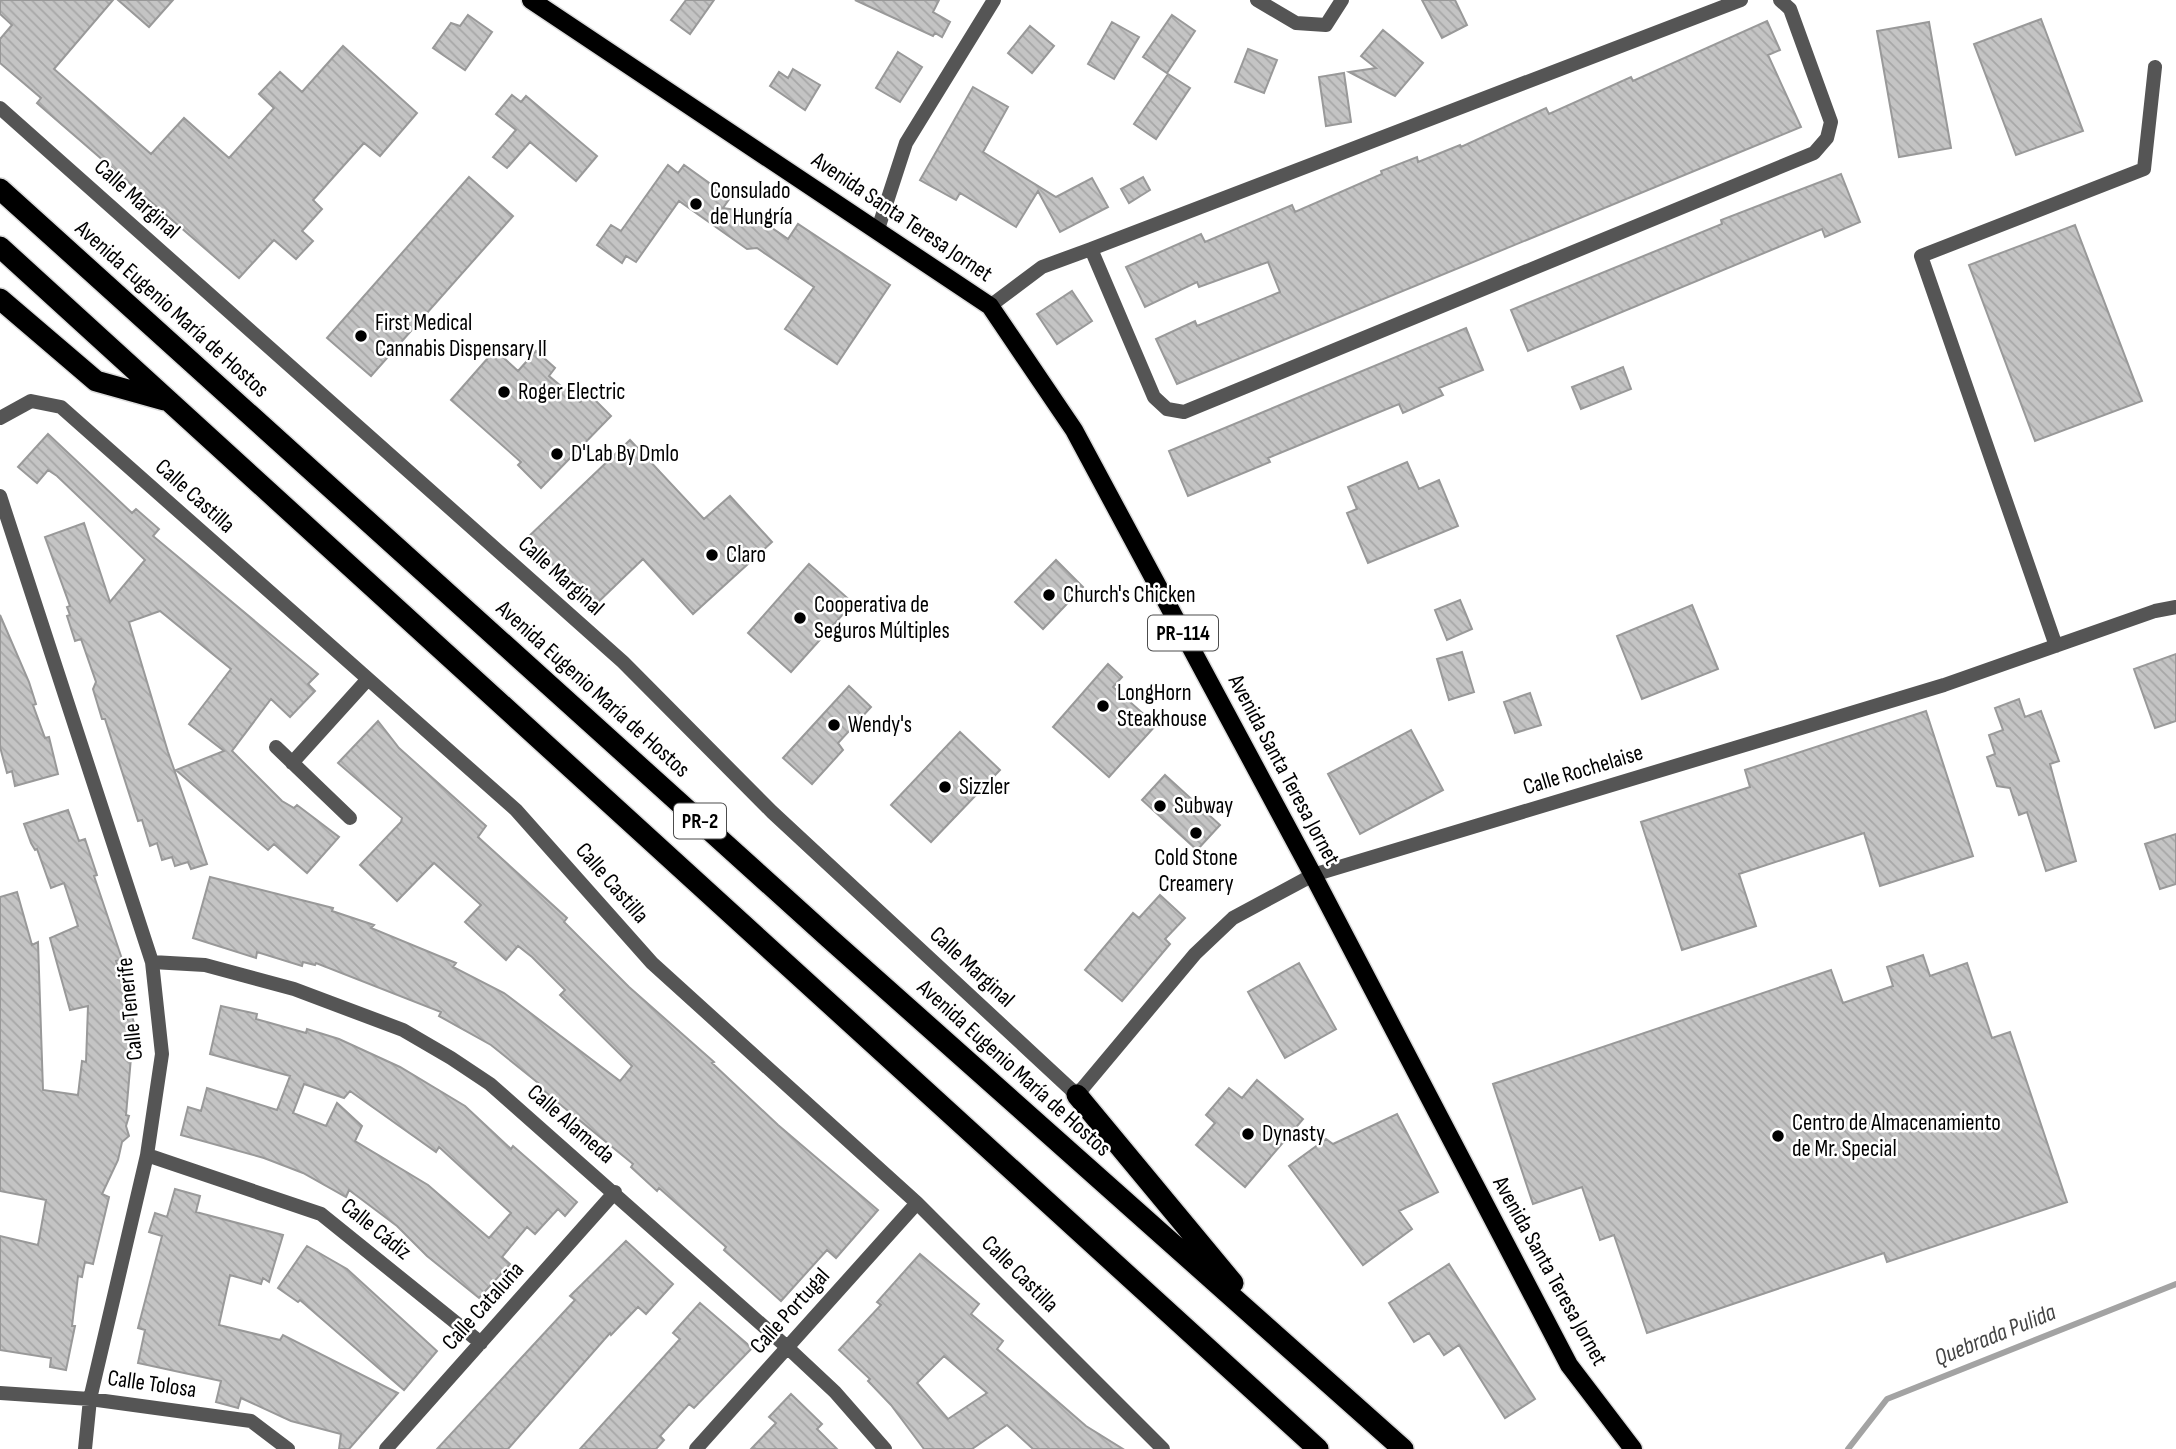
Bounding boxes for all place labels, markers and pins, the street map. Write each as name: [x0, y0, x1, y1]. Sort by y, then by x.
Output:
place label: Consulado de Hungría: [710, 177, 793, 231]
marker: Consulado de Hungría: [688, 196, 704, 212]
place label: First Medical Cannabis Dispensary II: [375, 309, 547, 363]
marker: First Medical Cannabis Dispensary II: [353, 328, 369, 344]
place label: Roger Electric: [518, 378, 626, 406]
marker: Roger Electric: [496, 384, 512, 400]
place label: D'Lab By Dmlo: [571, 440, 679, 468]
marker: D'Lab By Dmlo: [549, 446, 565, 462]
place label: Claro: [726, 541, 766, 569]
marker: Claro: [704, 547, 720, 563]
place label: Church's Chicken: [1063, 581, 1196, 609]
marker: Church's Chicken: [1041, 587, 1057, 603]
place label: Cooperativa de Seguros Múltiples: [814, 591, 950, 645]
marker: Cooperativa de Seguros Múltiples: [792, 610, 808, 626]
place label: LongHorn Steakhouse: [1117, 679, 1207, 733]
marker: LongHorn Steakhouse: [1095, 698, 1111, 714]
place label: Wendy's: [848, 711, 912, 739]
marker: Wendy's: [826, 717, 842, 733]
place label: Sizzler: [959, 773, 1010, 801]
marker: Sizzler: [937, 779, 953, 795]
place label: Subway: [1174, 792, 1233, 820]
marker: Subway: [1152, 798, 1168, 814]
marker: Cold Stone Creamery: [1188, 825, 1204, 841]
place label: Cold Stone Creamery: [1154, 844, 1238, 898]
place label: Centro de Almacenamiento de Mr. Special: [1792, 1109, 2001, 1163]
place label: Dynasty: [1262, 1120, 1325, 1148]
marker: Dynasty: [1240, 1126, 1256, 1142]
marker: Centro de Almacenamiento de Mr. Special: [1770, 1128, 1786, 1144]

